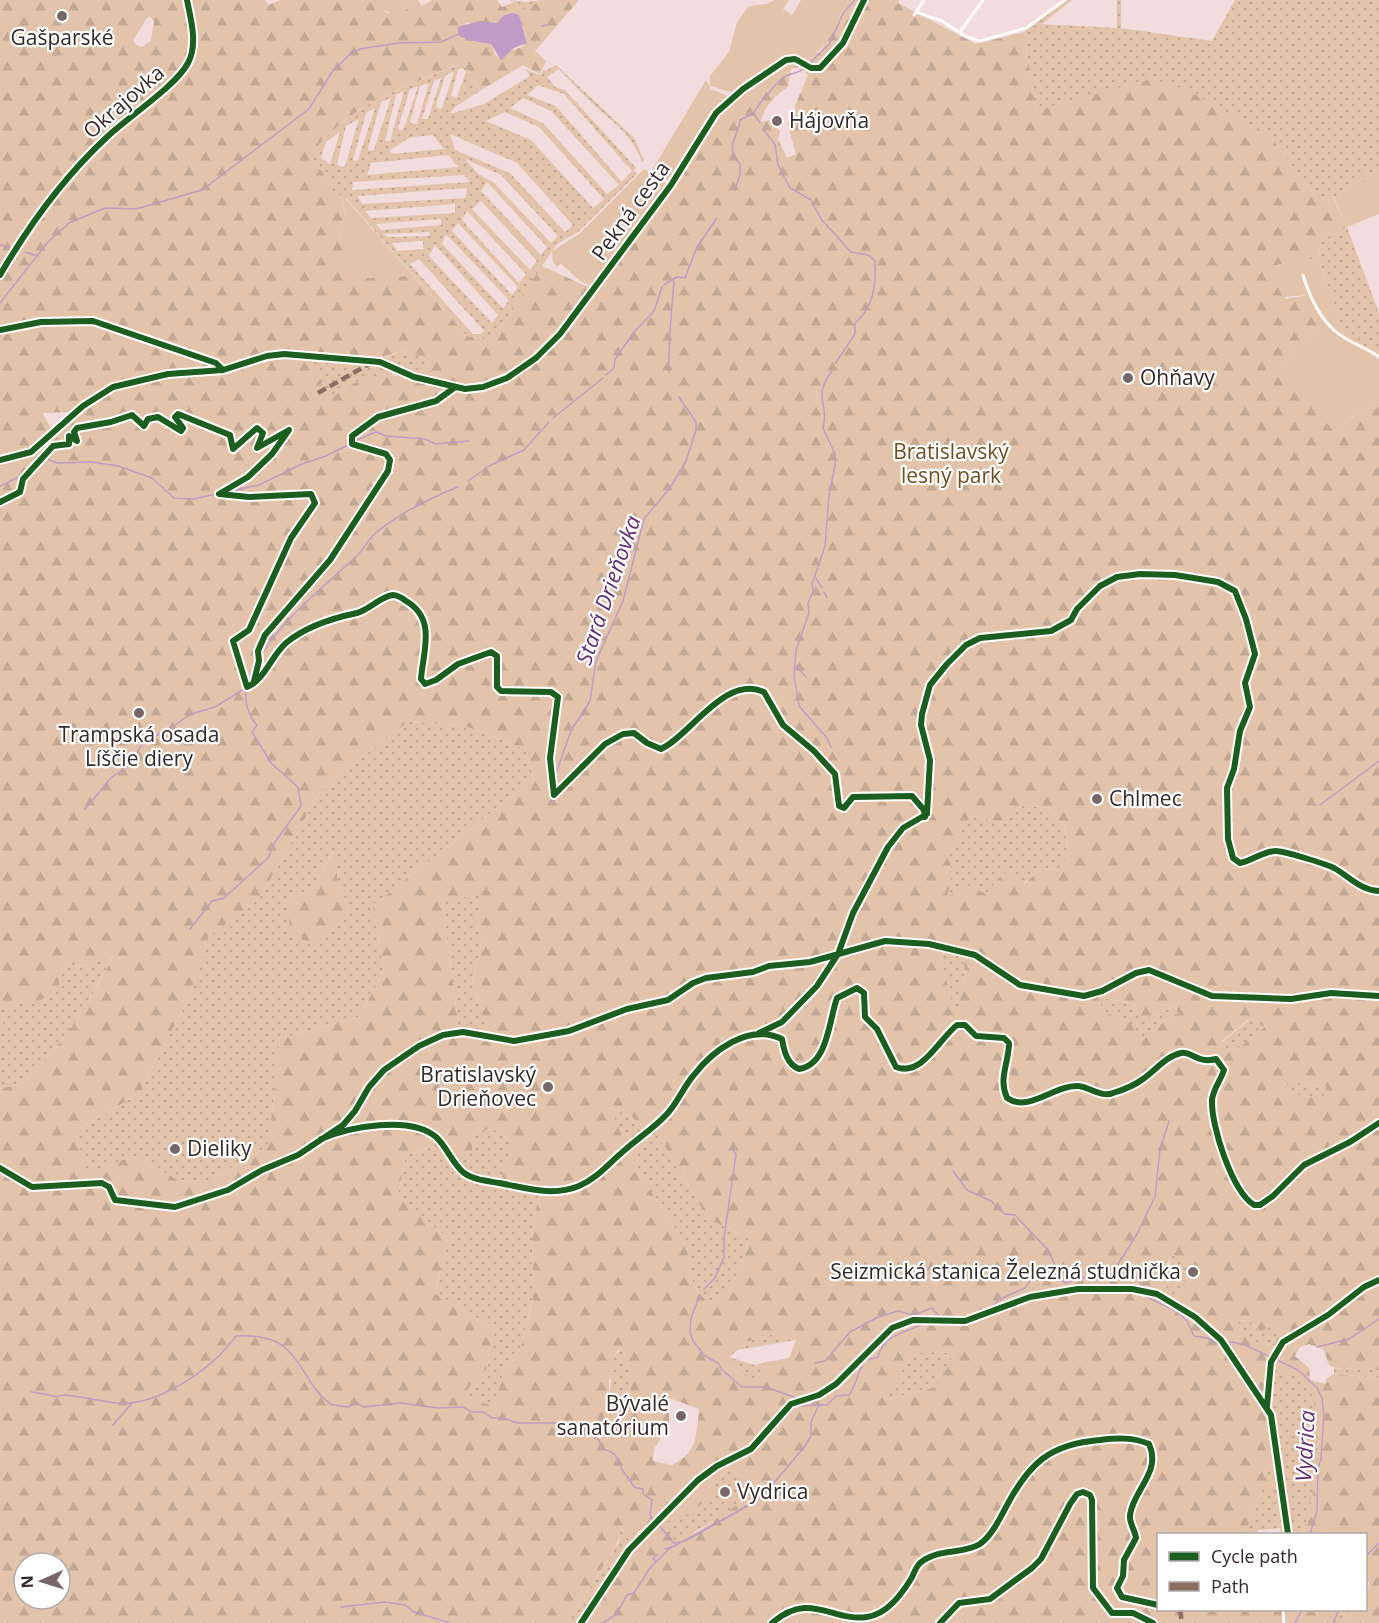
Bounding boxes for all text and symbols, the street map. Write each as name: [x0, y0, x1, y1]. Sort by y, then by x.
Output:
marker: Gašparské: [55, 9, 69, 23]
place label: Gašparské: [11, 23, 113, 51]
street label: Okrajovka: [77, 58, 170, 144]
place label: Hájovňa: [789, 106, 869, 134]
marker: Hájovňa: [770, 114, 784, 128]
street label: Pekná cesta: [585, 155, 676, 266]
place label: Ohňavy: [1140, 363, 1215, 391]
marker: Ohňavy: [1121, 371, 1135, 385]
park label: Bratislavský lesný park: [893, 437, 1009, 489]
water label: Stará Drieňovka: [567, 511, 647, 668]
marker: Trampská osada Líščie diery: [132, 706, 146, 720]
place label: Trampská osada Líščie diery: [58, 720, 220, 772]
place label: Chlmec: [1109, 784, 1182, 812]
marker: Chlmec: [1090, 792, 1104, 806]
place label: Bratislavský Drieňovec: [420, 1060, 536, 1112]
marker: Bratislavský Drieňovec: [541, 1080, 555, 1094]
place label: Dieliky: [187, 1134, 252, 1162]
marker: Dieliky: [168, 1142, 182, 1156]
place label: Seizmická stanica Železná studnička: [830, 1257, 1181, 1285]
marker: Seizmická stanica Železná studnička: [1186, 1265, 1200, 1279]
place label: Bývalé sanatórium: [556, 1389, 669, 1441]
marker: Bývalé sanatórium: [674, 1409, 688, 1423]
water label: Vydrica: [1287, 1409, 1321, 1482]
place label: Vydrica: [737, 1477, 809, 1505]
marker: Vydrica: [718, 1485, 732, 1499]
legend: [1157, 1533, 1367, 1611]
text: Cycle path: [1211, 1544, 1298, 1568]
north arrow: [12, 1551, 72, 1611]
text: Path: [1211, 1574, 1249, 1598]
text: N: [16, 1575, 38, 1589]

